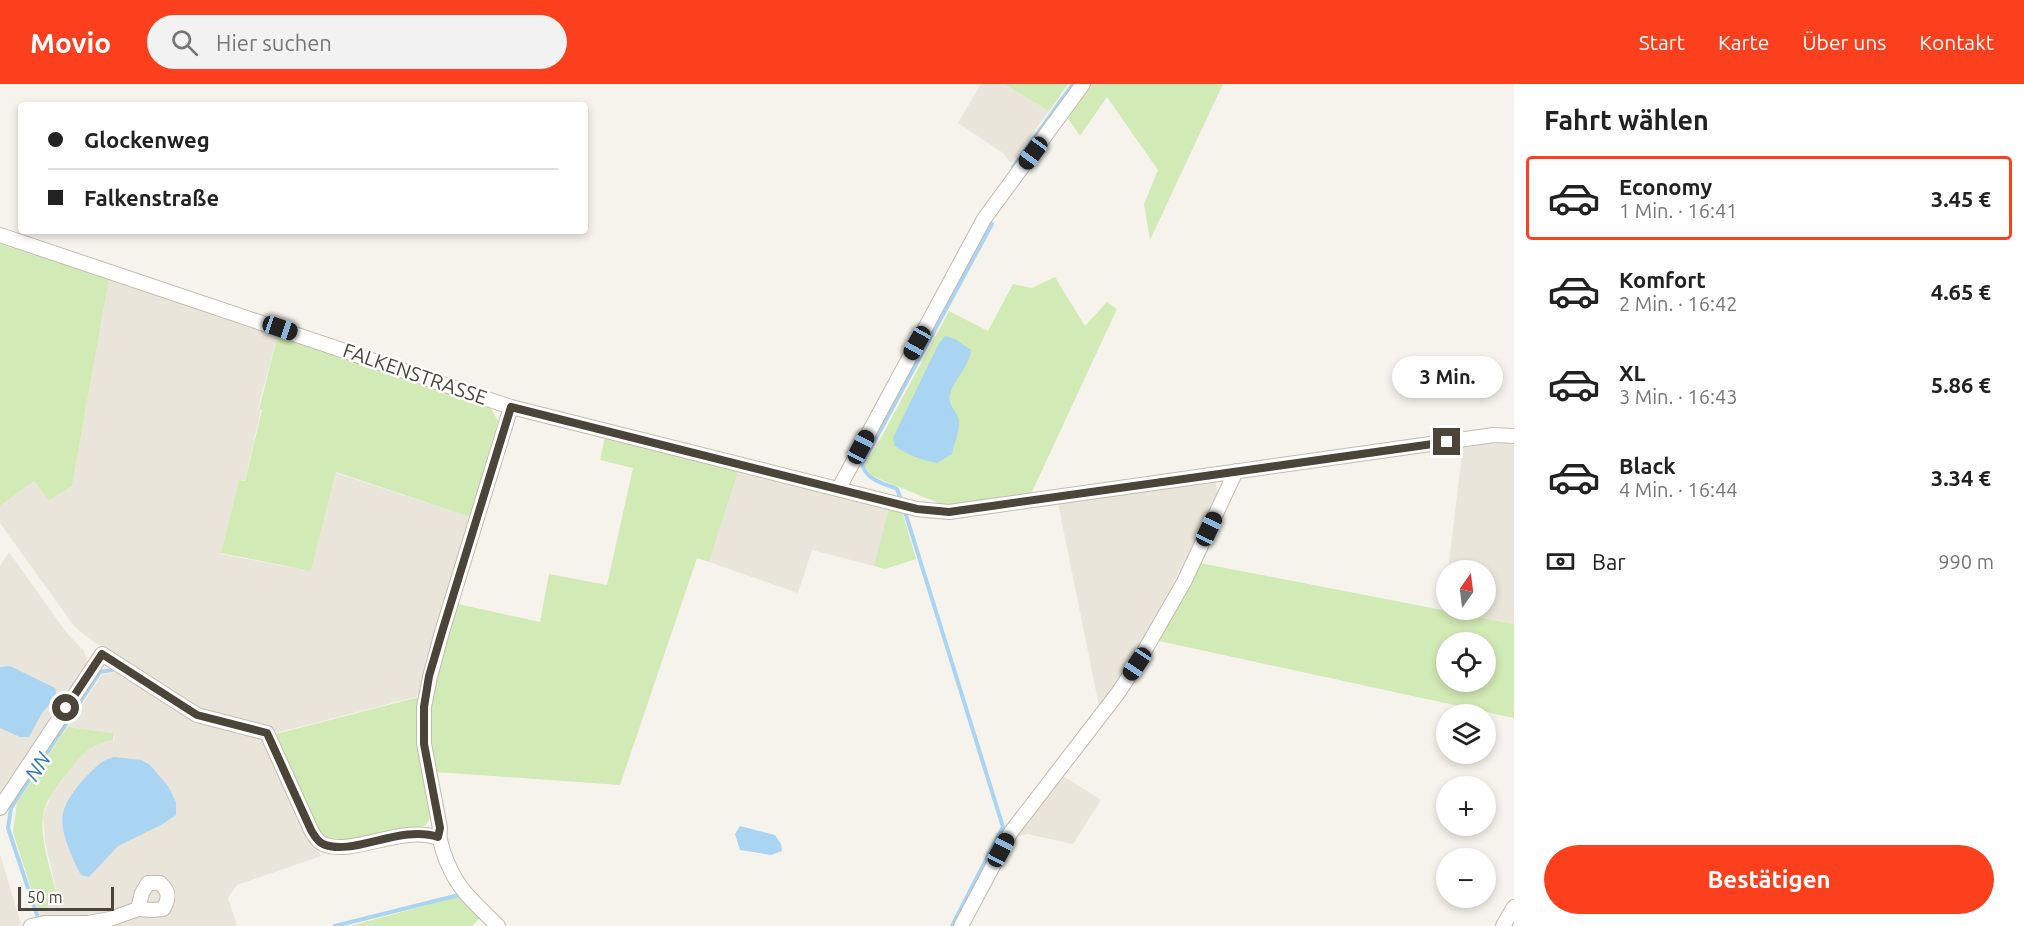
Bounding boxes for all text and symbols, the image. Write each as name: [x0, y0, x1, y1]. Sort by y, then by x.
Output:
search box: [147, 15, 567, 69]
icon: search: [168, 26, 201, 59]
text: Movio: [30, 27, 111, 58]
text: Hier suchen: [216, 30, 332, 55]
text: Start: [1639, 30, 1685, 54]
text: Karte: [1718, 30, 1769, 54]
text: Über uns: [1802, 30, 1886, 54]
text: Kontakt: [1919, 30, 1994, 54]
text: Fahrt wählen: [1544, 105, 1709, 135]
text: Glockenweg: [84, 127, 210, 152]
car: [1015, 133, 1051, 173]
icon: car: [1547, 171, 1601, 225]
text: Economy: [1619, 174, 1712, 199]
text: Falkenstraße: [84, 185, 219, 210]
text: 3.45 €: [1931, 186, 1991, 211]
text: 1 Min. · 16:41: [1619, 199, 1738, 222]
icon: car: [1547, 264, 1601, 318]
text: Komfort: [1619, 267, 1706, 292]
text: 4.65 €: [1931, 279, 1991, 304]
text: 2 Min. · 16:42: [1619, 292, 1738, 315]
car: [260, 314, 300, 342]
car: [900, 323, 934, 363]
street label: FALKENSTRASSE: [340, 338, 490, 409]
callout: 3 Min.: [1392, 355, 1502, 397]
icon: car: [1547, 357, 1601, 411]
text: XL: [1619, 360, 1646, 385]
text: 3 Min.: [1420, 365, 1476, 388]
text: 5.86 €: [1931, 372, 1991, 397]
text: 3 Min. · 16:43: [1619, 385, 1738, 408]
car: [845, 427, 877, 467]
route end: [1433, 428, 1460, 455]
icon: car: [1547, 450, 1601, 504]
text: Black: [1619, 453, 1676, 478]
text: 3.34 €: [1931, 465, 1991, 490]
text: 4 Min. · 16:44: [1619, 478, 1738, 501]
car: [1193, 509, 1225, 549]
icon: cash: [1544, 545, 1577, 578]
text: Bar: [1592, 549, 1626, 574]
text: 990 m: [1938, 550, 1994, 573]
north arrow: [1436, 560, 1496, 620]
map controls: [1436, 560, 1496, 908]
button: locate: [1436, 632, 1496, 692]
car: [1119, 644, 1155, 684]
route start: [52, 694, 79, 721]
button: layers: [1436, 704, 1496, 764]
water label: NN: [19, 747, 55, 785]
button: +: [1436, 776, 1496, 836]
car: [985, 830, 1017, 870]
button: Bestätigen: [1544, 845, 1994, 914]
button: −: [1436, 848, 1496, 908]
scale bar: [18, 884, 114, 912]
text: 50 m: [27, 888, 63, 906]

